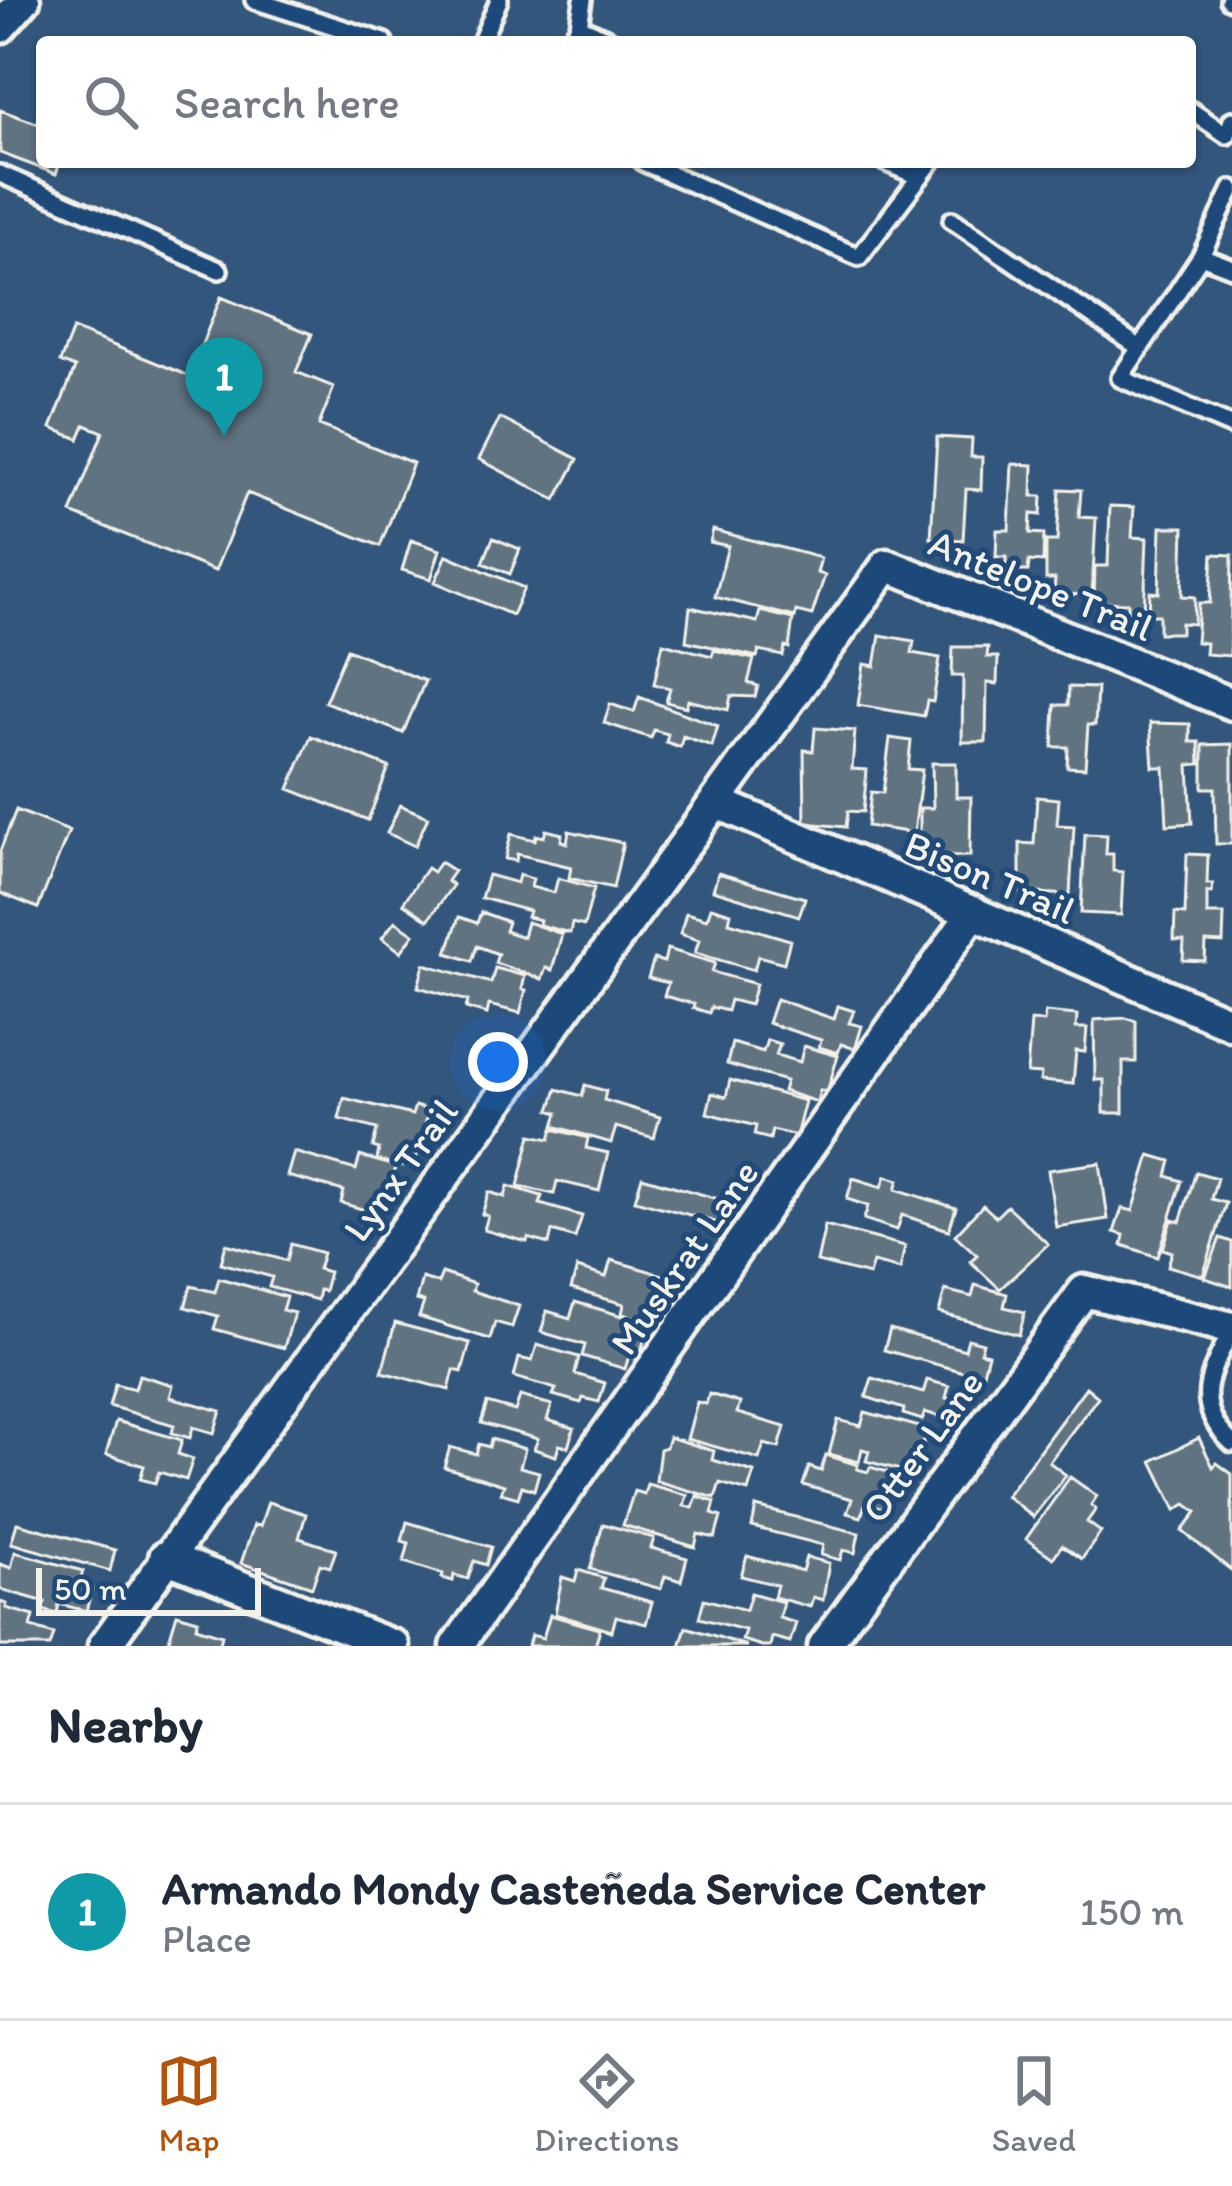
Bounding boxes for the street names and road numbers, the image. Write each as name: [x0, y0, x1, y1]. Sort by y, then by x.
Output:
street label: Antelope Trail: [922, 519, 1160, 651]
street label: Bison Trail: [898, 820, 1082, 934]
street label: Lynx Trail: [333, 1090, 467, 1250]
street label: Muskrat Lane: [600, 1151, 768, 1363]
street label: Otter Lane: [851, 1360, 993, 1532]

